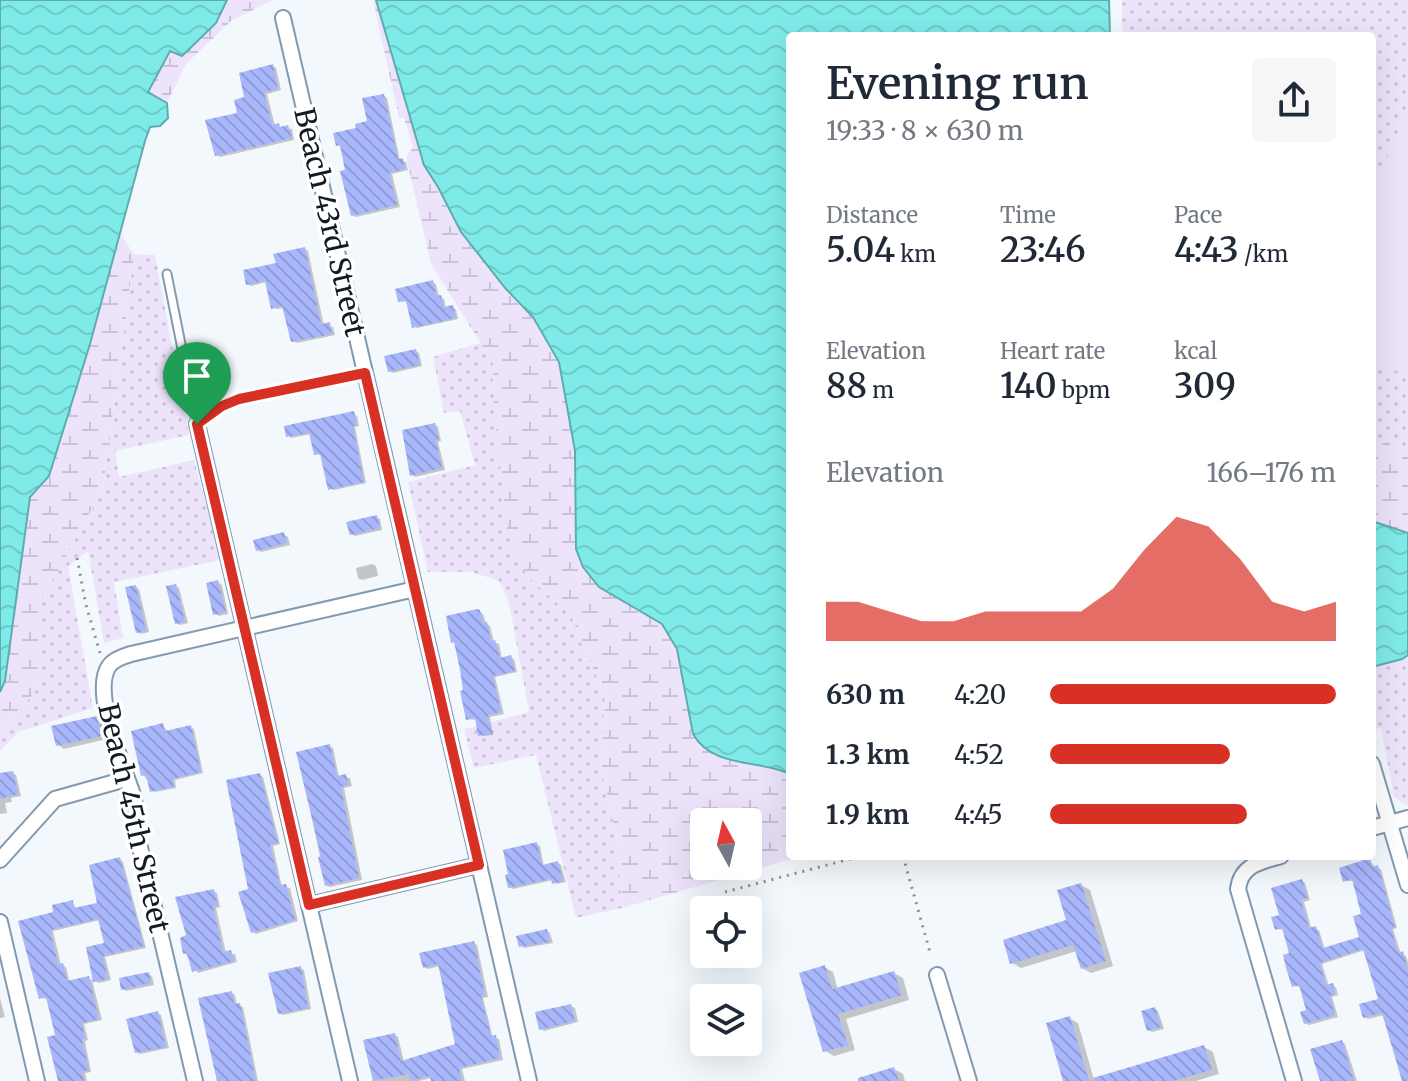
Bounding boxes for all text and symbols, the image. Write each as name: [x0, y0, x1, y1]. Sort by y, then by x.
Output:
text: Evening run: [826, 56, 1089, 111]
button: share: [1252, 58, 1336, 142]
street label: Beach 43rd Street: [286, 104, 374, 340]
text: 19:33 · 8 × 630 m: [826, 114, 1024, 147]
text: Distance: [826, 201, 918, 229]
text: Time: [1000, 201, 1056, 229]
text: Pace: [1174, 201, 1222, 229]
text: 5.04: [826, 229, 895, 271]
text: 23:46: [1000, 229, 1086, 271]
text: 4:43: [1174, 229, 1239, 271]
text: km: [895, 240, 936, 268]
text: /km: [1239, 240, 1288, 268]
text: Elevation: [826, 337, 926, 365]
text: Heart rate: [1000, 337, 1105, 365]
text: kcal: [1174, 337, 1217, 365]
pin: [163, 342, 231, 424]
icon: arrive: [175, 354, 219, 398]
text: 88: [826, 365, 867, 407]
text: 140: [1000, 365, 1057, 407]
text: 309: [1174, 365, 1236, 407]
text: m: [867, 376, 894, 404]
text: bpm: [1057, 376, 1110, 404]
text: Elevation: [826, 456, 944, 489]
text: 166–176 m: [1206, 456, 1336, 489]
text: 630 m: [826, 678, 905, 711]
text: 4:20: [954, 678, 1006, 711]
street label: Beach 45th Street: [90, 700, 178, 936]
text: 1.3 km: [826, 738, 910, 771]
text: 4:52: [954, 738, 1004, 771]
text: 1.9 km: [826, 798, 909, 831]
text: 4:45: [954, 798, 1003, 831]
north arrow: [690, 808, 762, 880]
map controls: [690, 808, 762, 1056]
button: locate: [690, 896, 762, 968]
button: layers: [690, 984, 762, 1056]

